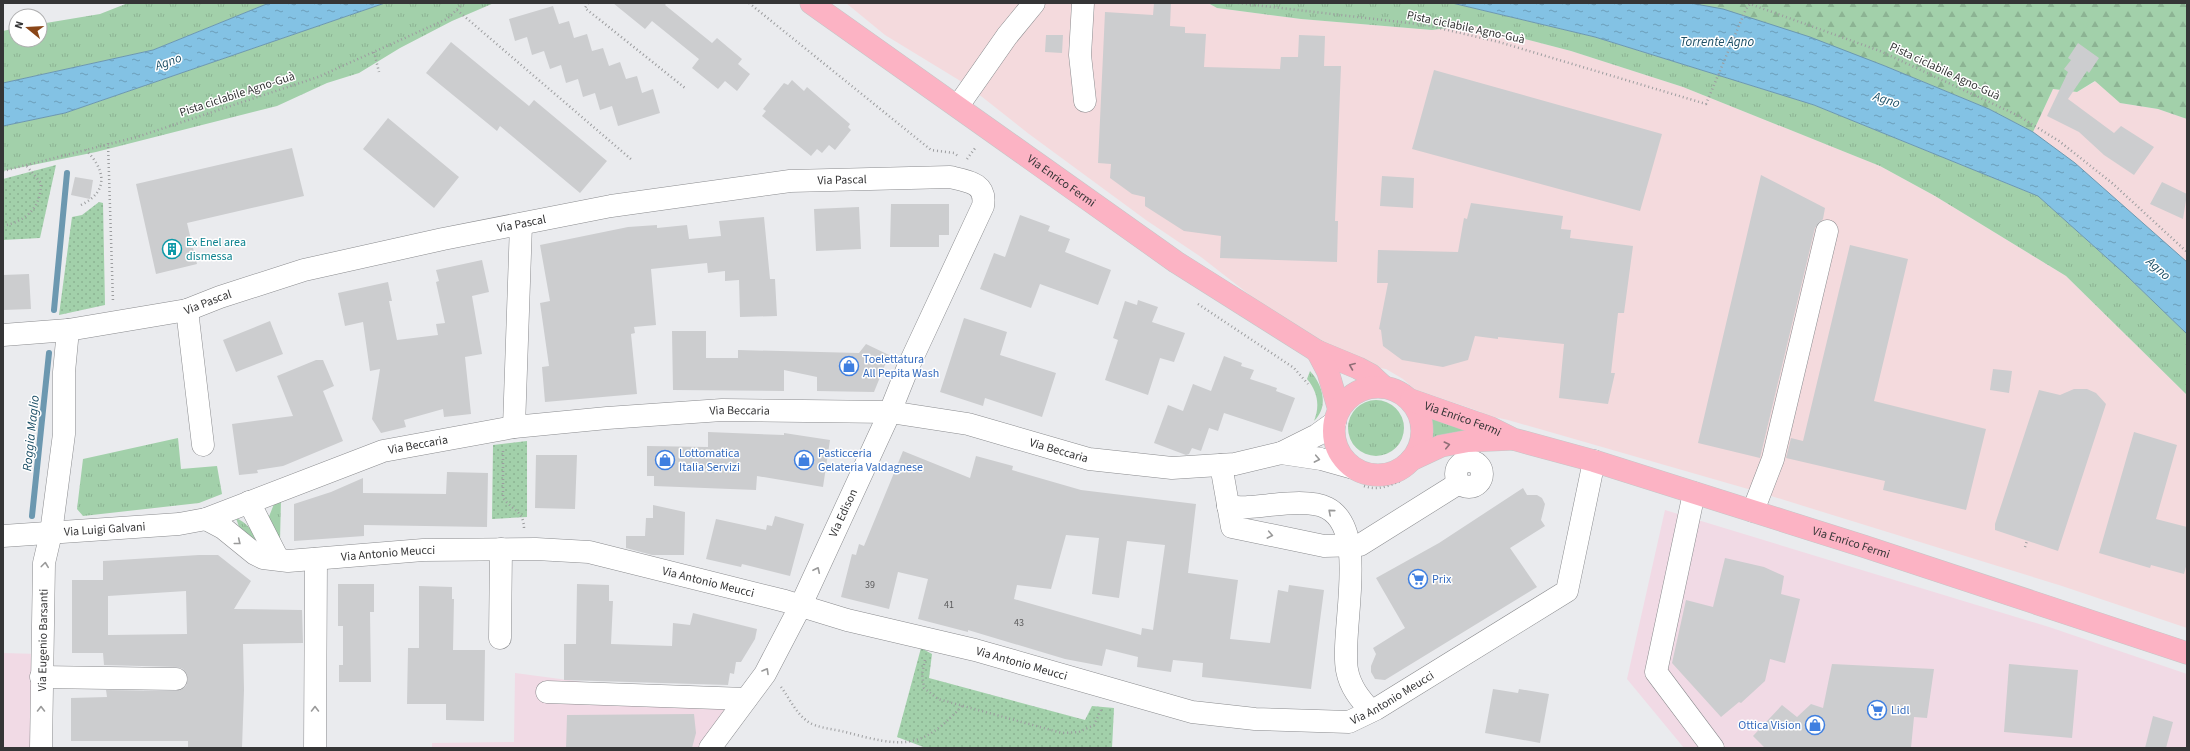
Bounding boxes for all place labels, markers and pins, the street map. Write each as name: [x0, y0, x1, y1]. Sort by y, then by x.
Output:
place label: Ex Enel area dismessa: [186, 234, 246, 265]
building icon: Ex Enel area dismessa: [161, 238, 183, 260]
place label: Toelettatura All Pepita Wash: [863, 351, 939, 382]
shop icon: Toelettatura All Pepita Wash: [838, 355, 860, 377]
place label: Lottomatica Italia Servizi: [679, 445, 740, 476]
place label: Pasticceria Gelateria Valdagnese: [818, 445, 923, 476]
shop icon: Lottomatica Italia Servizi: [654, 449, 676, 471]
shop icon: Pasticceria Gelateria Valdagnese: [793, 449, 815, 471]
supermarket icon: Prix: [1407, 568, 1429, 590]
place label: Prix: [1432, 571, 1452, 588]
supermarket icon: Lidl: [1866, 699, 1888, 721]
place label: Lidl: [1891, 702, 1910, 719]
shop icon: Ottica Vision: [1804, 714, 1826, 736]
place label: Ottica Vision: [1738, 717, 1801, 734]

